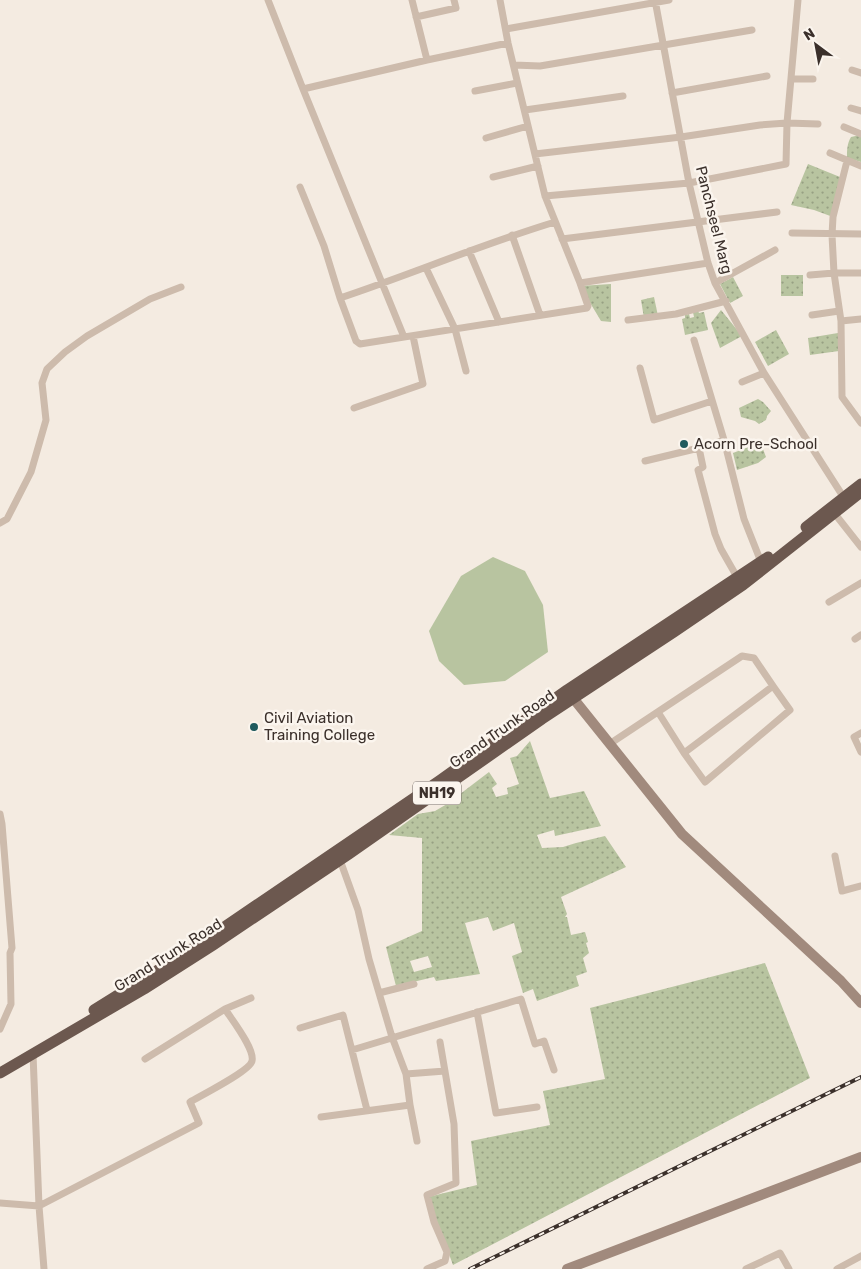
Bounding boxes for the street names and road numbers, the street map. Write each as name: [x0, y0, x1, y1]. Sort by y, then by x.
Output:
street label: Panchseel Marg: [692, 164, 736, 276]
street label: Grand Trunk Road: [446, 686, 558, 772]
road number: NH19: [413, 781, 461, 804]
street label: Grand Trunk Road: [111, 915, 225, 995]

